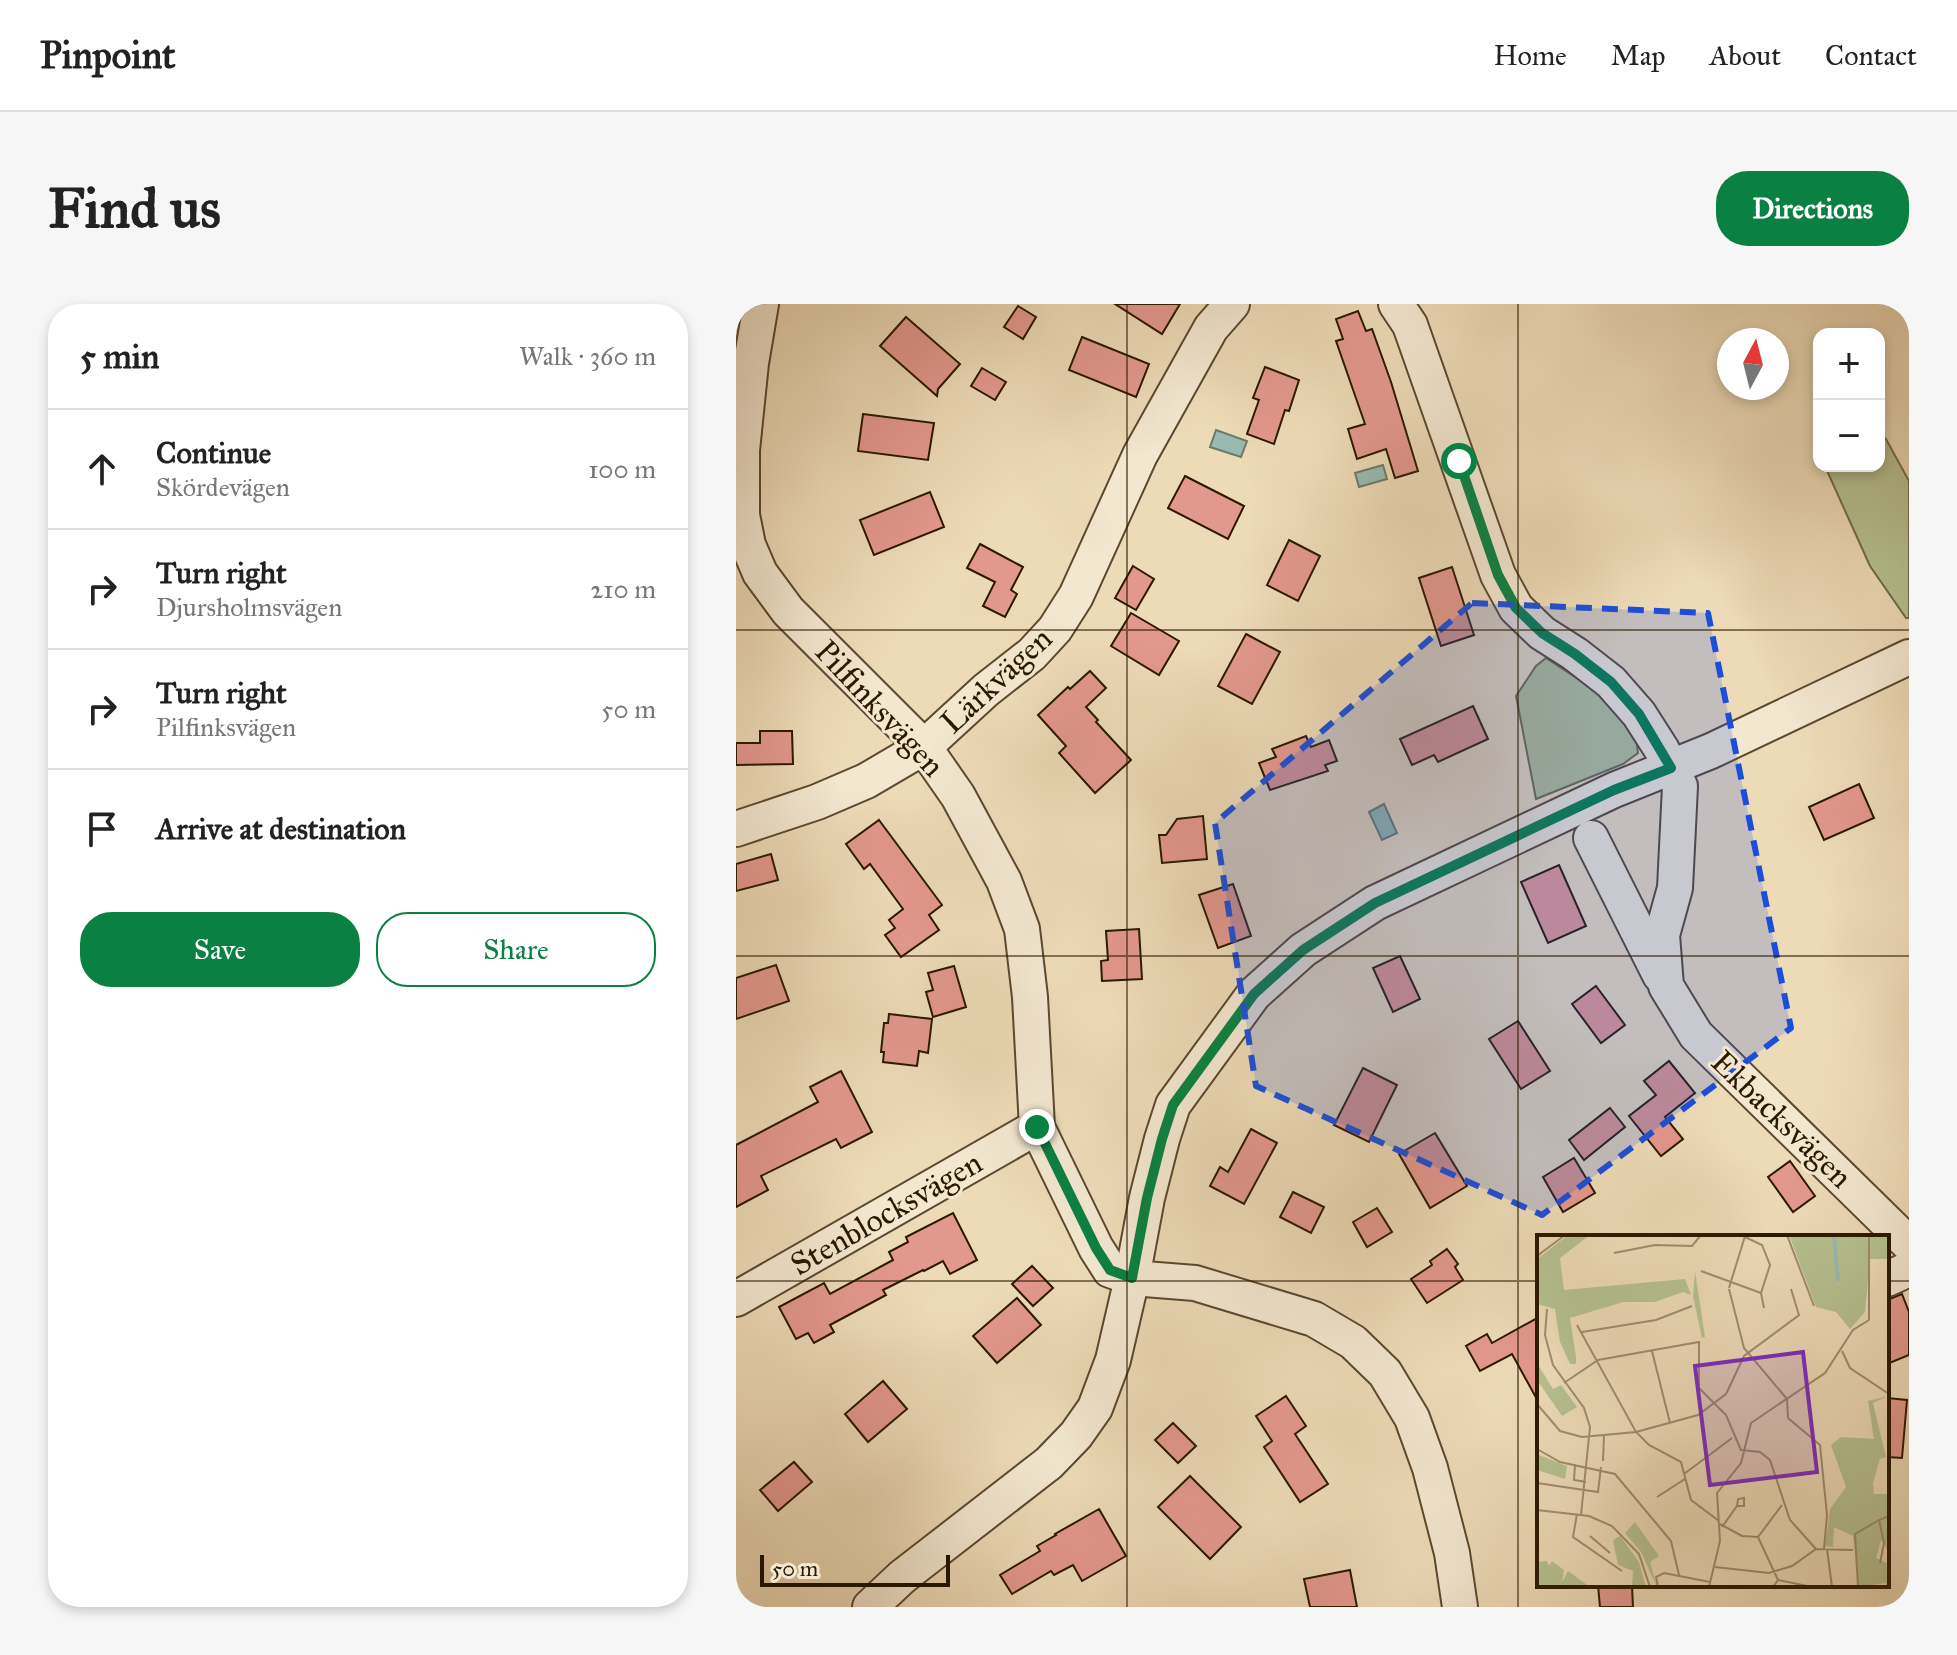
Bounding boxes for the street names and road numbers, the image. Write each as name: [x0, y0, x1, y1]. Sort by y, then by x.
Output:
street label: Lärkvägen: [933, 619, 1060, 742]
street label: Pilfinksvägen: [807, 632, 953, 785]
street label: Ekbacksvägen: [1703, 1042, 1860, 1196]
street label: Stenblocksvägen: [783, 1143, 989, 1284]

